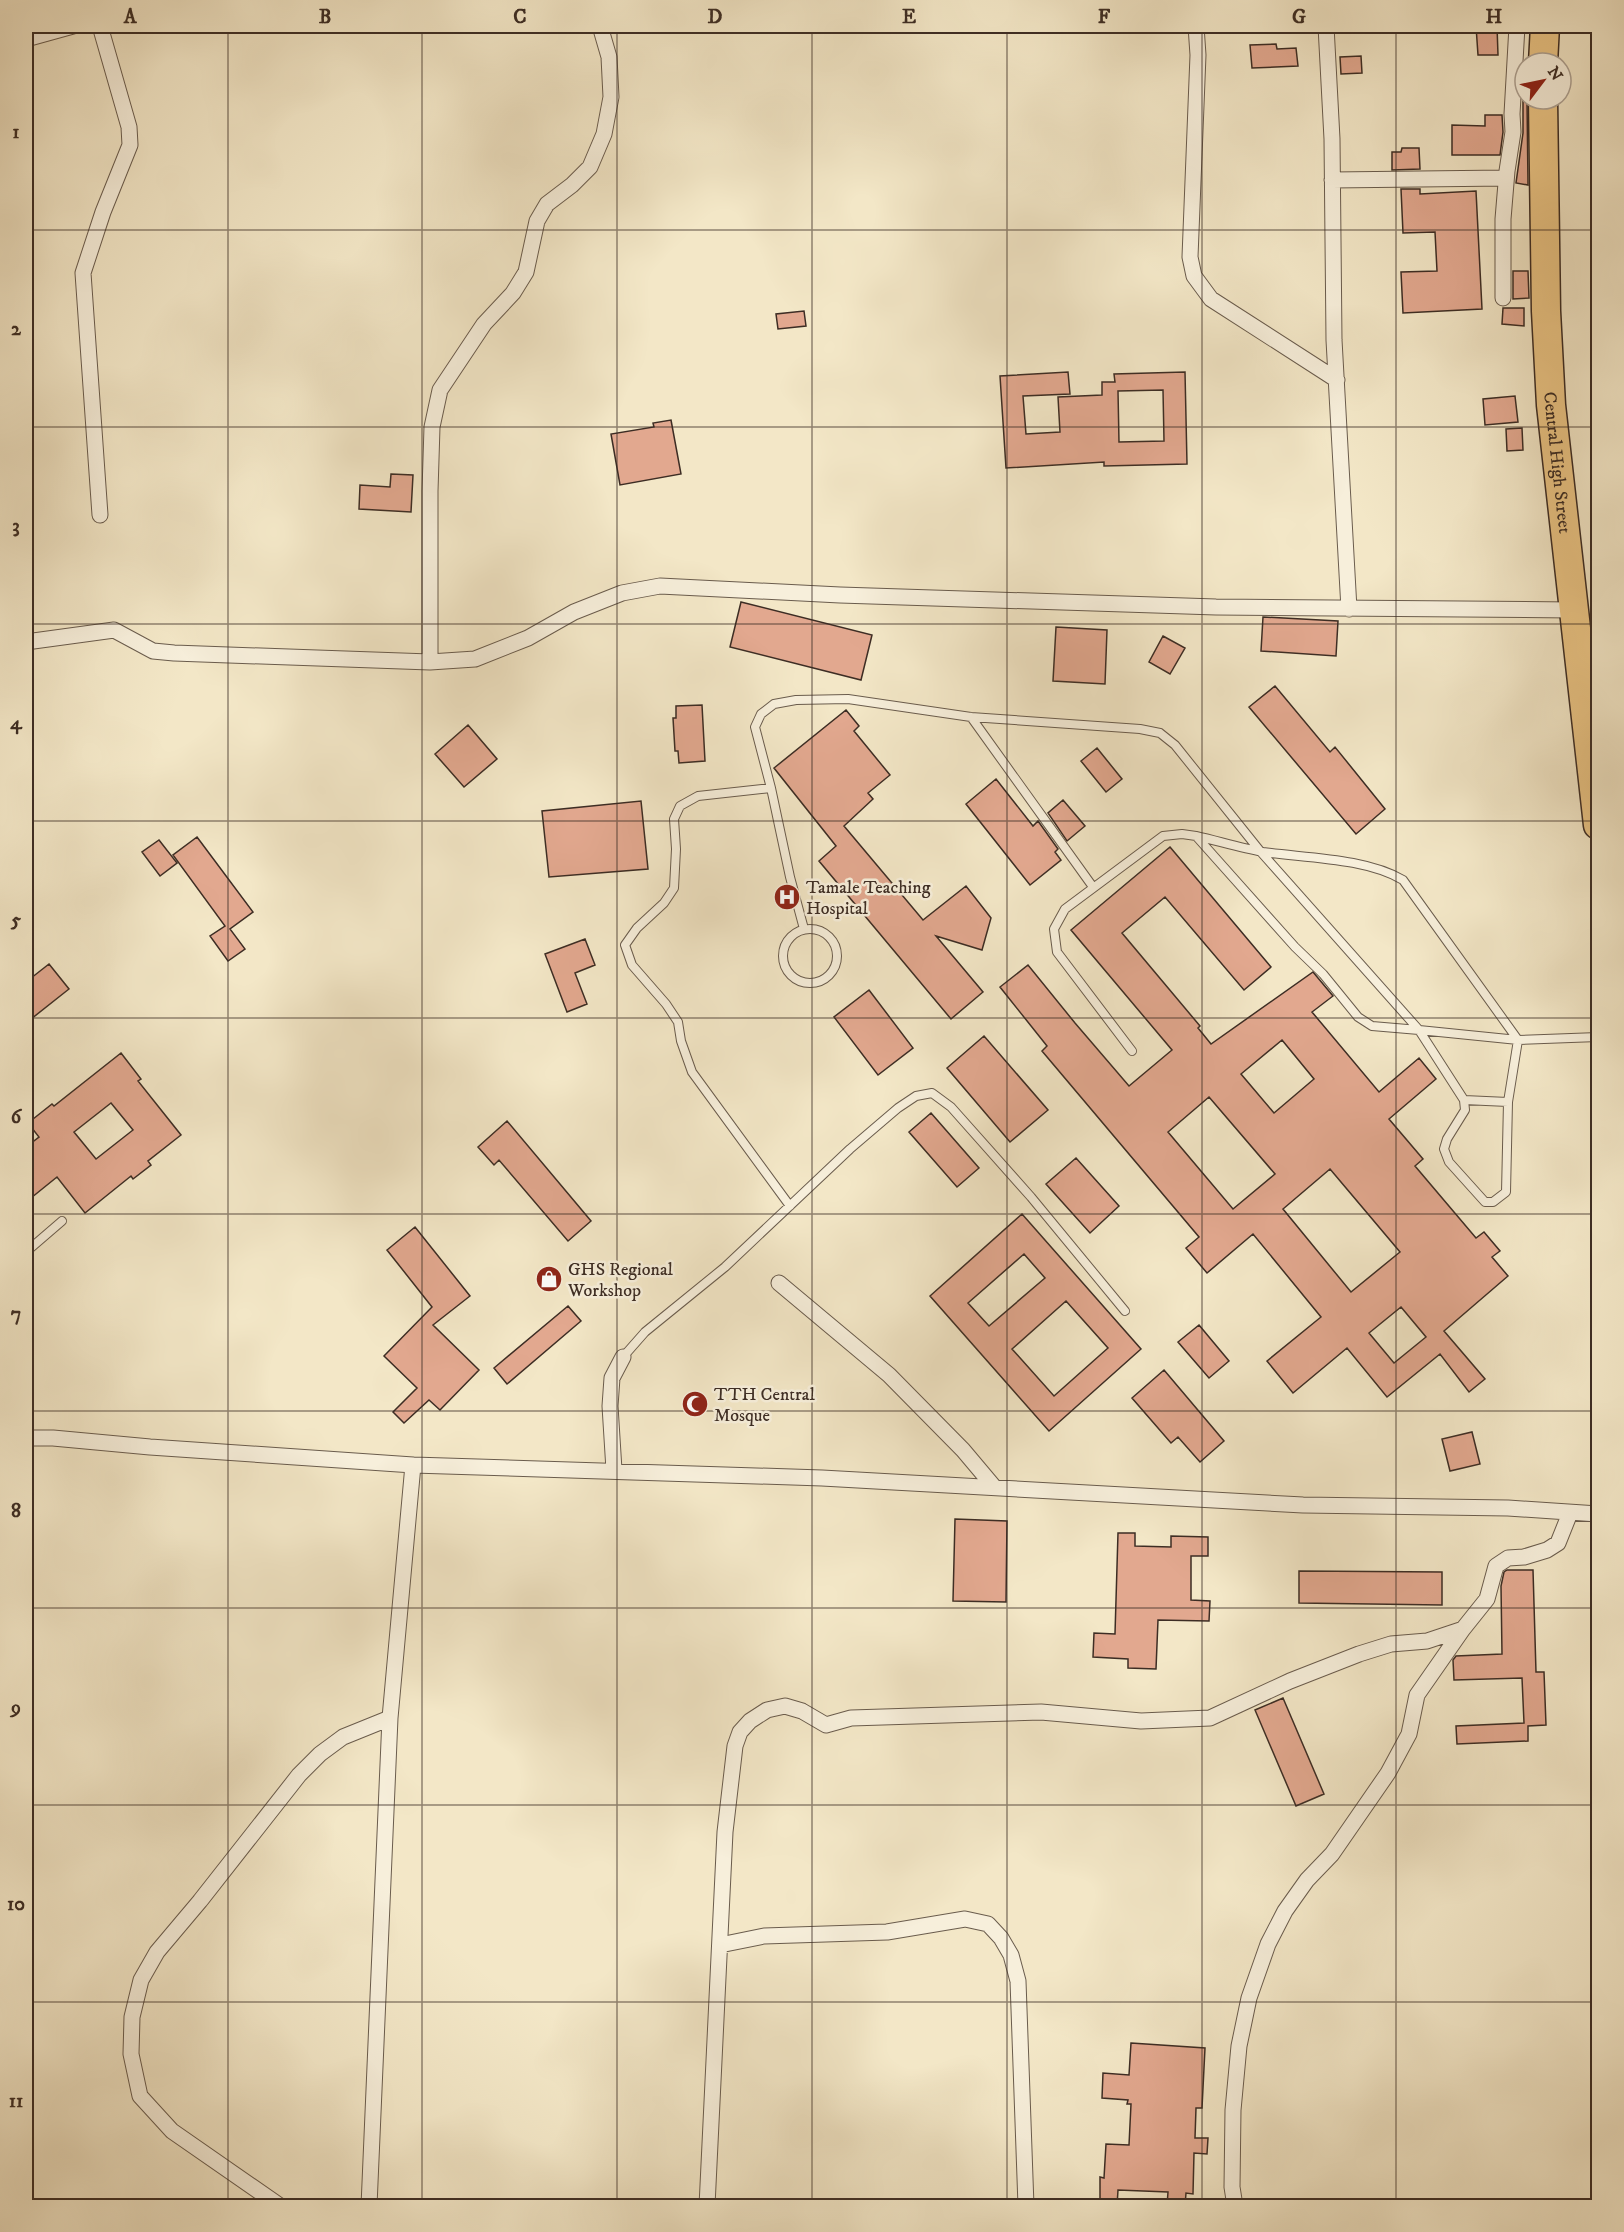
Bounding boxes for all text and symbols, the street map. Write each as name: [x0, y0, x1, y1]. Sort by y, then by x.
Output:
text: A: [123, 5, 138, 30]
text: B: [319, 5, 331, 30]
text: C: [513, 5, 527, 30]
text: D: [708, 5, 723, 30]
text: E: [902, 5, 916, 30]
text: F: [1098, 5, 1111, 30]
text: G: [1292, 5, 1306, 30]
text: H: [1486, 5, 1503, 30]
north arrow: [1513, 51, 1573, 111]
text: N: [1543, 63, 1567, 84]
text: 1: [12, 120, 20, 145]
text: 2: [11, 317, 22, 342]
street label: Central High Street: [1538, 391, 1575, 535]
text: 3: [12, 514, 20, 539]
text: 4: [10, 711, 23, 736]
place label: Tamale Teaching Hospital: [806, 877, 931, 920]
hospital icon: Tamale Teaching Hospital: [772, 882, 802, 912]
text: 5: [10, 908, 21, 933]
text: 6: [11, 1105, 23, 1130]
place label: GHS Regional Workshop: [567, 1259, 674, 1302]
shop icon: GHS Regional Workshop: [534, 1264, 564, 1294]
text: 7: [11, 1302, 21, 1327]
place label: TTH Central Mosque: [714, 1384, 815, 1427]
mosque icon: TTH Central Mosque: [680, 1389, 710, 1419]
text: 8: [11, 1499, 21, 1524]
text: 9: [9, 1696, 21, 1721]
text: 10: [7, 1892, 25, 1917]
text: 11: [9, 2089, 23, 2114]

